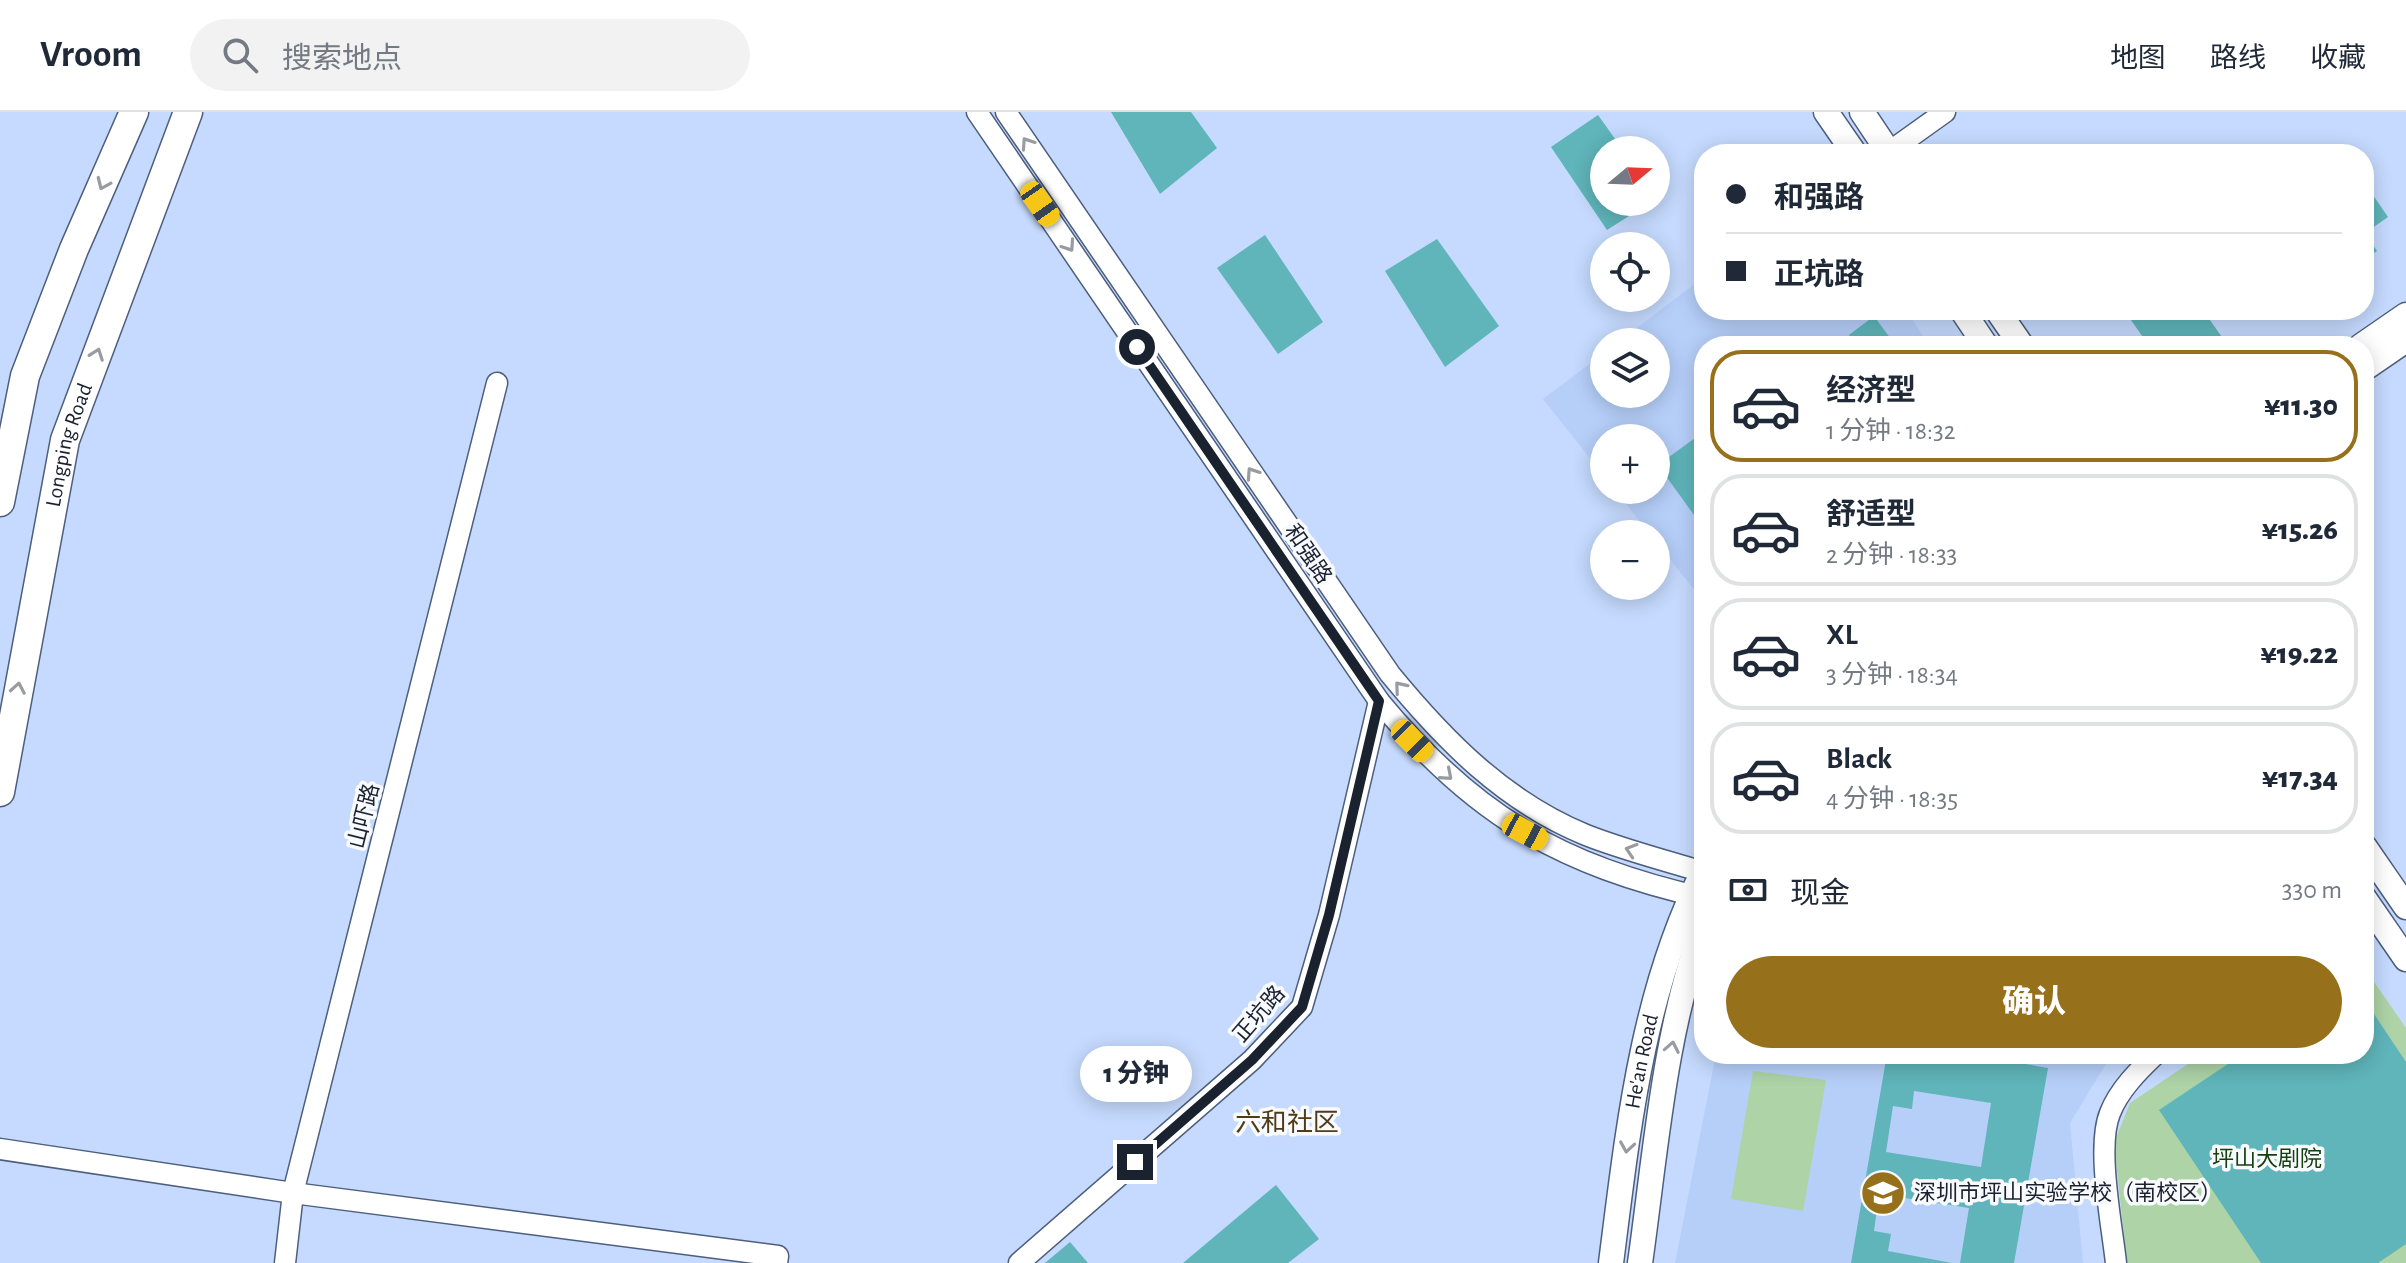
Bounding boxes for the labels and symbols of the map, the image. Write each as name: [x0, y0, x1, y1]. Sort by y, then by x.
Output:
north arrow: [1590, 136, 1670, 216]
one-way arrow: [1022, 137, 1037, 151]
one-way arrow: [96, 175, 112, 190]
car: [1016, 177, 1064, 231]
one-way arrow: [1059, 237, 1074, 251]
route start: [1119, 329, 1155, 365]
one-way arrow: [87, 348, 104, 362]
street label: Longping Road: [42, 380, 96, 509]
one-way arrow: [1247, 467, 1262, 481]
street label: 和强路: [1280, 520, 1336, 588]
one-way arrow: [9, 681, 26, 695]
one-way arrow: [1395, 681, 1410, 696]
car: [1387, 716, 1437, 766]
one-way arrow: [1438, 765, 1453, 780]
street label: 山吓路: [344, 781, 383, 851]
car: [1498, 810, 1552, 854]
one-way arrow: [1625, 844, 1639, 860]
street label: 正坑路: [1228, 981, 1289, 1046]
street label: He'an Road: [1621, 1012, 1662, 1110]
one-way arrow: [1663, 1041, 1680, 1055]
callout: 1 分钟: [1079, 1046, 1191, 1102]
district label: 六和社区: [1235, 1108, 1339, 1136]
one-way arrow: [1619, 1140, 1636, 1154]
route end: [1117, 1144, 1153, 1180]
park label: 坪山大剧院: [2212, 1147, 2322, 1170]
school or university icon: 深圳市坪山实验学校（南校区）: [1859, 1169, 1907, 1217]
place label: 深圳市坪山实验学校（南校区）: [1914, 1181, 2222, 1204]

